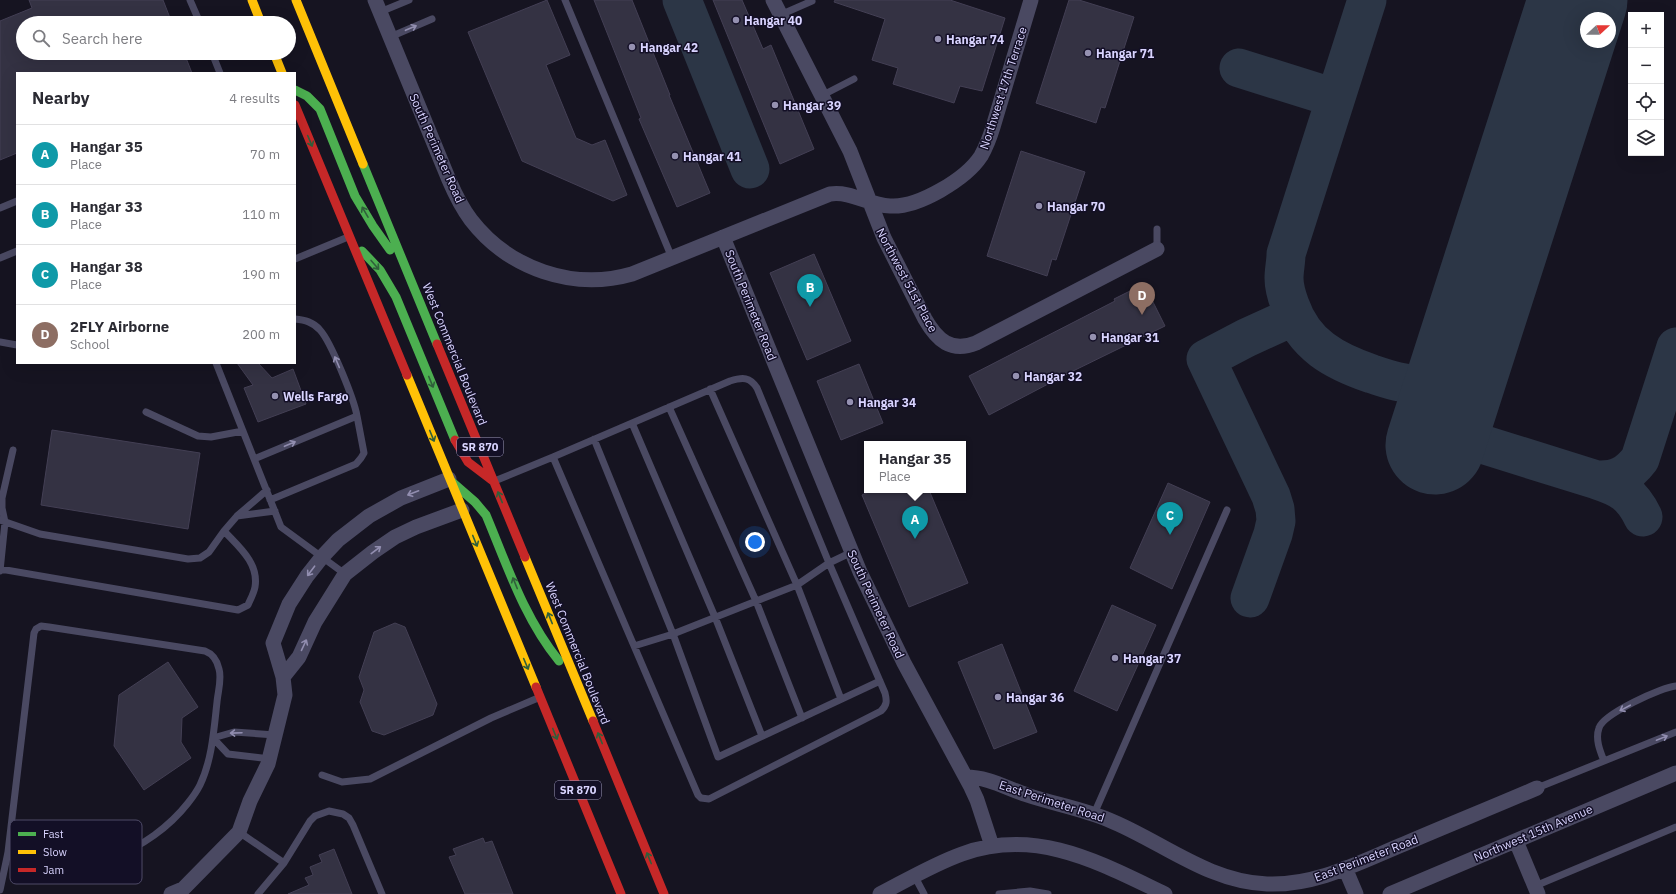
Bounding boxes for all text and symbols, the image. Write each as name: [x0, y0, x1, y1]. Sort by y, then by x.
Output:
north arrow: [1580, 12, 1616, 48]
map controls: [1628, 12, 1664, 156]
button: +: [1628, 12, 1664, 48]
place label: Hangar 40: [744, 13, 802, 28]
marker: Hangar 40: [731, 15, 741, 25]
search box: [16, 16, 296, 60]
one-way arrow: [404, 24, 416, 31]
street label: Northwest 17th Terrace: [976, 25, 1030, 151]
icon: search: [30, 27, 52, 49]
text: Search here: [62, 29, 142, 48]
place label: Hangar 74: [946, 32, 1004, 47]
marker: Hangar 74: [933, 34, 943, 44]
place label: Hangar 42: [640, 40, 698, 55]
marker: Hangar 42: [627, 42, 637, 52]
place label: Hangar 71: [1096, 46, 1154, 61]
marker: Hangar 71: [1083, 48, 1093, 58]
button: −: [1628, 48, 1664, 84]
button: locate: [1628, 84, 1664, 120]
text: Nearby: [32, 87, 90, 109]
text: 4 results: [229, 90, 280, 107]
street label: South Perimeter Road: [406, 91, 468, 205]
place label: Hangar 39: [783, 98, 841, 113]
marker: Hangar 39: [770, 100, 780, 110]
button: layers: [1628, 120, 1664, 156]
one-way arrow: [307, 134, 314, 146]
text: Hangar 35: [70, 137, 143, 156]
text: A: [41, 146, 49, 163]
text: 70 m: [250, 146, 280, 163]
place label: Hangar 41: [683, 149, 741, 164]
marker: Hangar 41: [670, 151, 680, 161]
text: Place: [70, 156, 102, 173]
text: Hangar 33: [70, 197, 143, 216]
place label: Hangar 70: [1047, 199, 1105, 214]
marker: Hangar 70: [1034, 201, 1044, 211]
text: B: [41, 206, 49, 223]
text: 110 m: [242, 206, 280, 223]
one-way arrow: [360, 206, 368, 218]
text: Place: [70, 216, 102, 233]
street label: Northwest 51st Place: [873, 225, 941, 335]
street label: South Perimeter Road: [722, 247, 780, 363]
text: Hangar 38: [70, 257, 143, 276]
one-way arrow: [371, 260, 380, 271]
text: C: [41, 266, 49, 283]
text: 190 m: [242, 266, 280, 283]
pin: B: [797, 274, 823, 307]
text: Place: [70, 276, 102, 293]
street label: West Commercial Boulevard: [420, 281, 490, 427]
pin: D: [1129, 282, 1155, 315]
text: 2FLY Airborne: [70, 317, 169, 336]
text: D: [40, 326, 50, 343]
text: 200 m: [242, 326, 280, 343]
place label: Hangar 31: [1101, 330, 1159, 345]
marker: Hangar 31: [1088, 332, 1098, 342]
text: School: [70, 336, 110, 353]
one-way arrow: [333, 357, 340, 369]
place label: Hangar 32: [1024, 369, 1082, 384]
marker: Hangar 32: [1011, 371, 1021, 381]
one-way arrow: [428, 376, 436, 388]
place label: Wells Fargo: [283, 389, 349, 404]
marker: Wells Fargo: [270, 391, 280, 401]
place label: Hangar 34: [858, 395, 916, 410]
marker: Hangar 34: [845, 397, 855, 407]
one-way arrow: [428, 430, 436, 442]
road number: SR 870: [457, 438, 503, 456]
one-way arrow: [284, 440, 296, 447]
popup: [864, 441, 966, 493]
text: Hangar 35: [879, 449, 951, 468]
text: Place: [879, 468, 911, 485]
one-way arrow: [407, 490, 419, 498]
one-way arrow: [496, 492, 504, 504]
pin: C: [1157, 502, 1183, 535]
pin: A: [902, 506, 928, 539]
your location: [745, 532, 765, 552]
one-way arrow: [472, 535, 479, 547]
one-way arrow: [370, 545, 381, 554]
street label: South Perimeter Road: [844, 547, 908, 661]
one-way arrow: [307, 565, 315, 576]
one-way arrow: [511, 578, 518, 590]
street label: West Commercial Boulevard: [543, 580, 613, 726]
one-way arrow: [546, 612, 553, 624]
one-way arrow: [301, 639, 309, 651]
place label: Hangar 37: [1123, 651, 1181, 666]
marker: Hangar 37: [1110, 653, 1120, 663]
one-way arrow: [522, 657, 530, 669]
place label: Hangar 36: [1006, 690, 1064, 705]
marker: Hangar 36: [993, 692, 1003, 702]
one-way arrow: [1619, 704, 1631, 712]
one-way arrow: [551, 727, 559, 739]
one-way arrow: [230, 729, 243, 737]
one-way arrow: [595, 732, 603, 744]
one-way arrow: [1655, 733, 1667, 741]
street label: East Perimeter Road: [997, 777, 1107, 825]
road number: SR 870: [555, 781, 601, 799]
street label: Northwest 15th Avenue: [1471, 801, 1595, 865]
legend: [10, 820, 142, 884]
text: Fast: [43, 827, 64, 841]
street label: East Perimeter Road: [1312, 831, 1420, 885]
text: Slow: [43, 845, 67, 859]
one-way arrow: [645, 852, 653, 864]
text: Jam: [43, 863, 64, 877]

